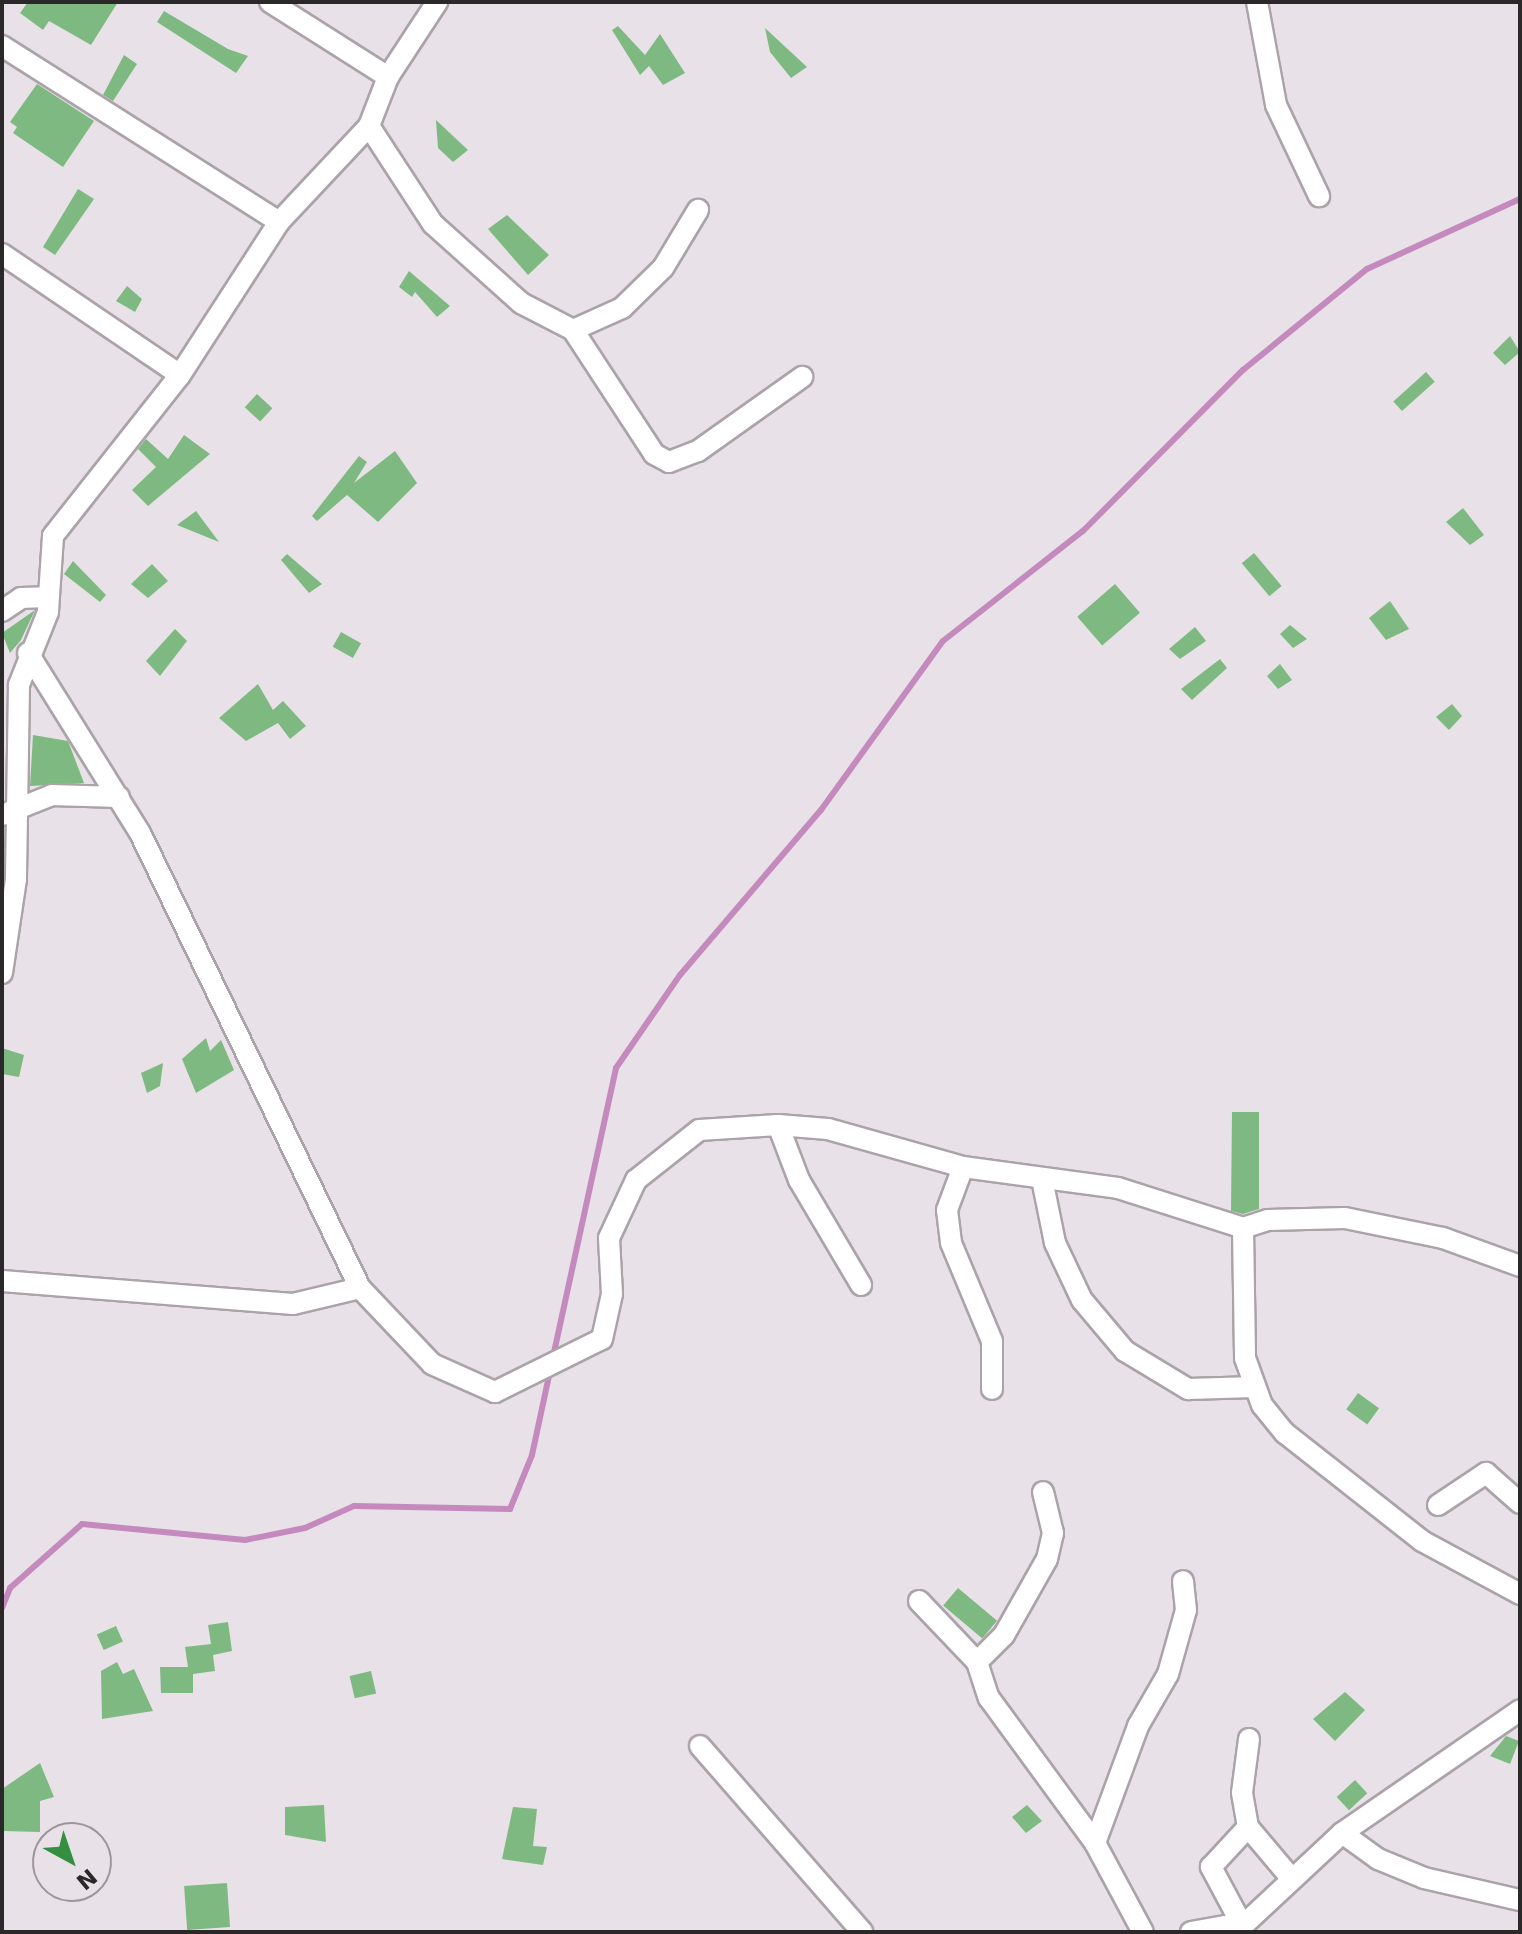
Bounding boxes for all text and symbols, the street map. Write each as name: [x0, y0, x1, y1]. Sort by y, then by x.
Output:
north arrow: [32, 1822, 112, 1902]
text: N: [71, 1864, 102, 1895]

